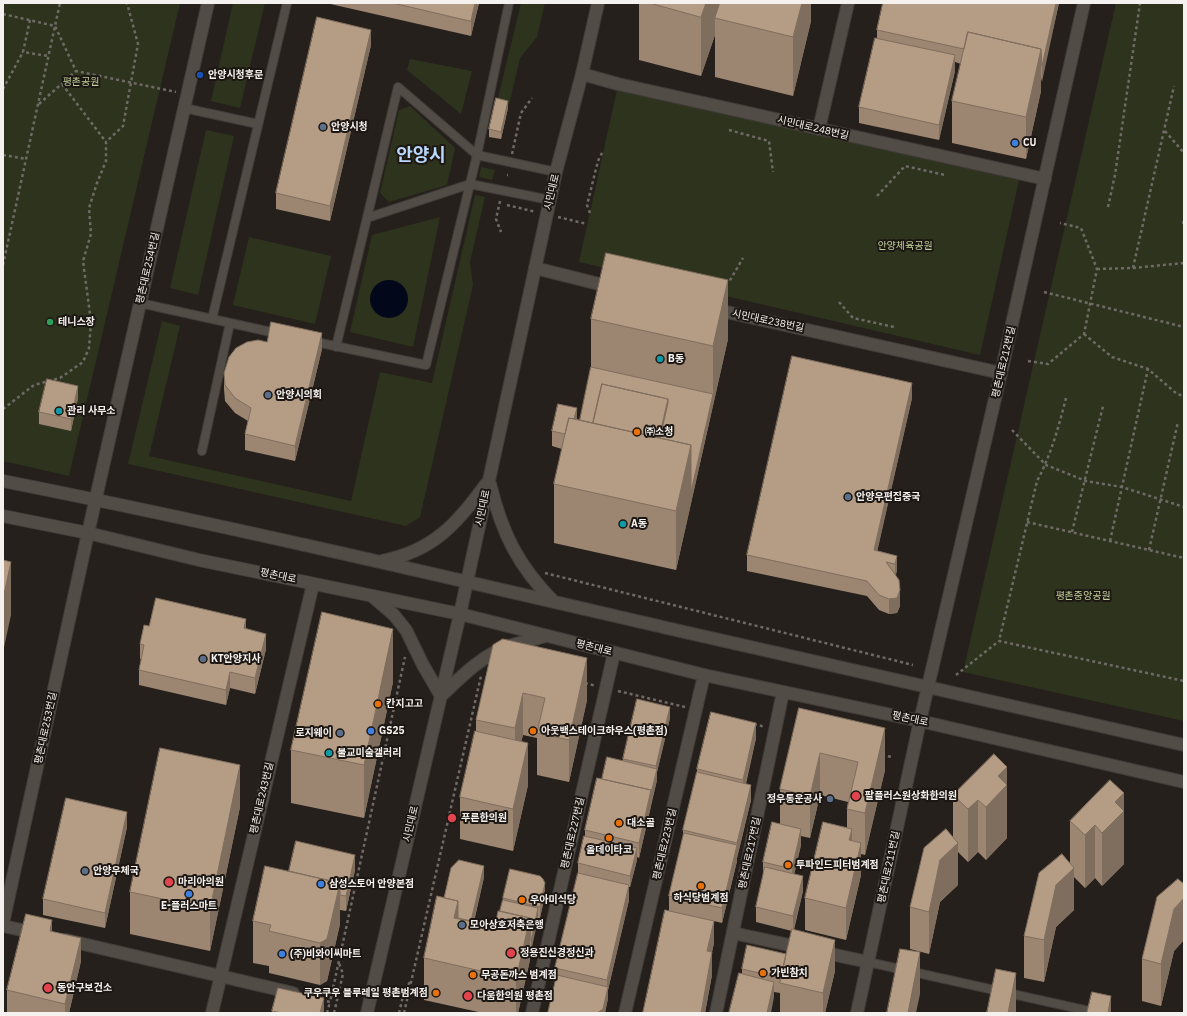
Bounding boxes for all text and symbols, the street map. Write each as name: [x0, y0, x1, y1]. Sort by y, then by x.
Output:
place label: 안양시청후문: [208, 69, 263, 81]
marker: 안양시청후문: [195, 70, 205, 80]
park label: 평촌공원: [63, 76, 99, 88]
street label: 시민대로248번길: [776, 114, 850, 142]
place label: 안양시청: [331, 121, 368, 133]
marker: 안양시청: [318, 122, 328, 132]
place label: CU: [1023, 137, 1036, 149]
marker: CU: [1010, 138, 1020, 148]
district label: 안양시: [396, 145, 446, 167]
street label: 시민대로: [542, 173, 562, 211]
street label: 평촌대로254번길: [134, 231, 162, 305]
park label: 안양체육공원: [877, 240, 933, 252]
street label: 시민대로238번길: [731, 308, 805, 334]
place label: 테니스장: [58, 316, 95, 328]
marker: 테니스장: [45, 317, 55, 327]
street label: 평촌대로212번길: [990, 325, 1018, 399]
place label: B동: [668, 353, 684, 365]
marker: B동: [655, 354, 665, 364]
place label: 안양시의회: [276, 389, 322, 401]
marker: 안양시의회: [263, 390, 273, 400]
place label: 관리 사무소: [67, 405, 115, 417]
marker: 관리 사무소: [54, 406, 64, 416]
place label: ㈜소청: [645, 426, 673, 438]
marker: ㈜소청: [632, 427, 642, 437]
street label: 시민대로: [473, 489, 493, 527]
place label: 안양우편집중국: [856, 491, 920, 503]
marker: 안양우편집중국: [843, 492, 853, 502]
place label: A동: [631, 518, 647, 530]
marker: A동: [618, 519, 628, 529]
street label: 평촌대로: [259, 566, 297, 586]
park label: 평촌중앙공원: [1055, 590, 1111, 602]
street label: 평촌대로: [575, 638, 613, 658]
place label: KT안양지사: [211, 653, 260, 665]
marker: KT안양지사: [198, 654, 208, 664]
street label: 평촌대로253번길: [33, 691, 59, 765]
place label: 칸지고고: [386, 698, 423, 710]
marker: 칸지고고: [373, 699, 383, 709]
street label: 평촌대로: [891, 709, 929, 729]
place label: GS25: [379, 725, 404, 737]
place label: 아웃백스테이크하우스(평촌점): [541, 725, 667, 737]
marker: GS25: [366, 726, 376, 736]
marker: 아웃백스테이크하우스(평촌점): [528, 726, 538, 736]
place label: 로지웨이: [295, 727, 332, 739]
marker: 로지웨이: [335, 728, 345, 738]
place label: 불교미술갤러리: [337, 747, 401, 759]
marker: 불교미술갤러리: [324, 748, 334, 758]
street label: 평촌대로243번길: [248, 761, 276, 835]
marker: 팔플러스원상화한의원: [850, 790, 862, 802]
place label: 팔플러스원상화한의원: [865, 790, 957, 802]
place label: 정우통운공사: [767, 793, 822, 805]
marker: 정우통운공사: [825, 794, 835, 804]
street label: 평촌대로227번길: [559, 796, 587, 870]
street label: 시민대로: [401, 805, 421, 843]
street label: 평촌대로223번길: [651, 807, 679, 881]
marker: 푸른한의원: [446, 812, 458, 824]
place label: 푸른한의원: [461, 812, 507, 824]
street label: 평촌대로217번길: [737, 816, 763, 890]
place label: 대소골: [627, 817, 655, 829]
marker: 대소골: [614, 818, 624, 828]
street label: 평촌대로211번길: [876, 830, 902, 904]
marker: 올데이타코: [604, 833, 614, 843]
place label: 올데이타코: [586, 844, 632, 856]
place label: 투파인드피터범계점: [796, 859, 879, 871]
marker: 투파인드피터범계점: [783, 860, 793, 870]
place label: 안양우체국: [93, 865, 139, 877]
marker: 안양우체국: [80, 866, 90, 876]
marker: 마리아의원: [163, 876, 175, 888]
place label: 마리아의원: [178, 876, 224, 888]
place label: 삼성스토어 안양본점: [329, 878, 414, 890]
marker: 삼성스토어 안양본점: [316, 879, 326, 889]
marker: 하식당범계점: [696, 881, 706, 891]
marker: E-플러스마트: [184, 889, 194, 899]
place label: 하식당범계점: [673, 892, 729, 904]
place label: 우아미식당: [530, 894, 576, 906]
marker: 우아미식당: [517, 895, 527, 905]
place label: E-플러스마트: [161, 900, 217, 912]
place label: 모아상호저축은행: [470, 919, 544, 931]
marker: 모아상호저축은행: [457, 920, 467, 930]
marker: 정용진신경정신과: [505, 947, 517, 959]
place label: 정용진신경정신과: [520, 947, 594, 959]
place label: (주)비와이씨마트: [290, 948, 361, 960]
marker: (주)비와이씨마트: [277, 949, 287, 959]
place label: 가빈참치: [771, 967, 808, 979]
marker: 가빈참치: [758, 968, 768, 978]
place label: 무공돈까스 범계점: [481, 969, 557, 981]
marker: 무공돈까스 범계점: [468, 970, 478, 980]
marker: 동안구보건소: [42, 982, 54, 994]
place label: 동안구보건소: [57, 982, 112, 994]
place label: 쿠우쿠우 블루레일 평촌범계점: [304, 987, 428, 999]
marker: 쿠우쿠우 블루레일 평촌범계점: [431, 988, 441, 998]
marker: 다움한의원 평촌점: [462, 990, 474, 1002]
place label: 다움한의원 평촌점: [477, 990, 553, 1002]

